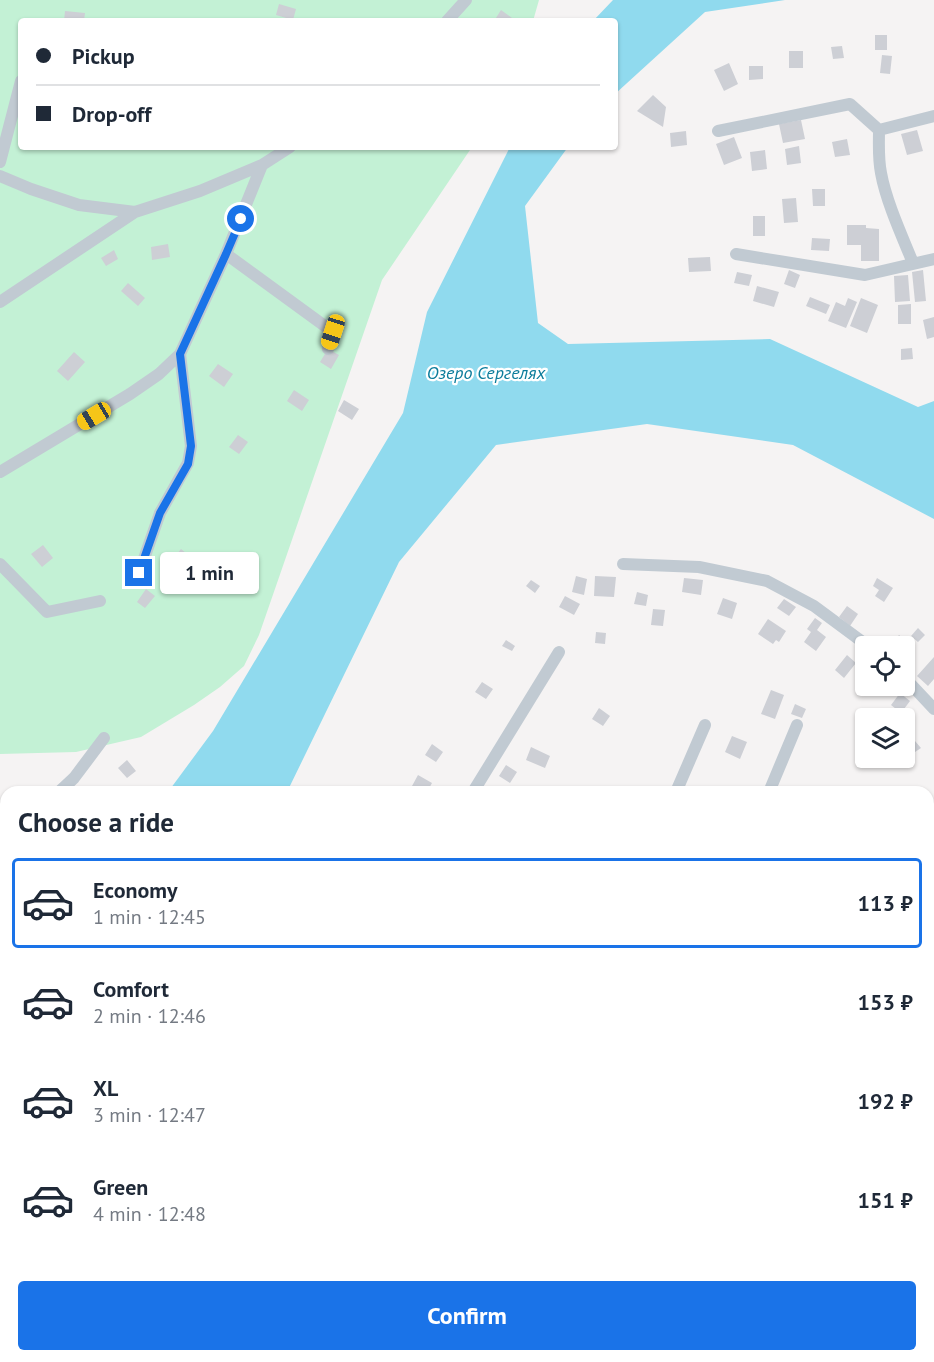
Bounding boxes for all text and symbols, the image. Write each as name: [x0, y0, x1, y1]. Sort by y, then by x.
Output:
text: Pickup: [72, 42, 135, 70]
text: Drop-off: [72, 100, 151, 128]
route start: [227, 205, 254, 232]
car: [319, 312, 347, 352]
water label: Озеро Сергелях: [427, 361, 546, 384]
car: [74, 399, 114, 433]
callout: 1 min: [160, 552, 259, 594]
route end: [125, 559, 152, 586]
text: 1 min: [185, 560, 234, 586]
map controls: [855, 636, 915, 768]
button: locate: [855, 636, 915, 696]
button: layers: [855, 708, 915, 768]
text: Choose a ride: [18, 805, 174, 839]
icon: car: [21, 876, 75, 930]
text: Economy: [93, 876, 177, 904]
text: 113 ₽: [858, 889, 913, 917]
text: 1 min · 12:45: [93, 904, 206, 930]
icon: car: [21, 975, 75, 1029]
text: Comfort: [93, 975, 169, 1003]
text: 153 ₽: [858, 988, 913, 1016]
text: 2 min · 12:46: [93, 1003, 206, 1029]
icon: car: [21, 1074, 75, 1128]
text: XL: [93, 1074, 118, 1102]
text: 192 ₽: [858, 1087, 913, 1115]
text: 3 min · 12:47: [93, 1102, 206, 1128]
icon: car: [21, 1173, 75, 1227]
text: Green: [93, 1173, 148, 1201]
text: 151 ₽: [858, 1186, 913, 1214]
text: 4 min · 12:48: [93, 1201, 206, 1227]
button: Confirm: [18, 1281, 916, 1350]

